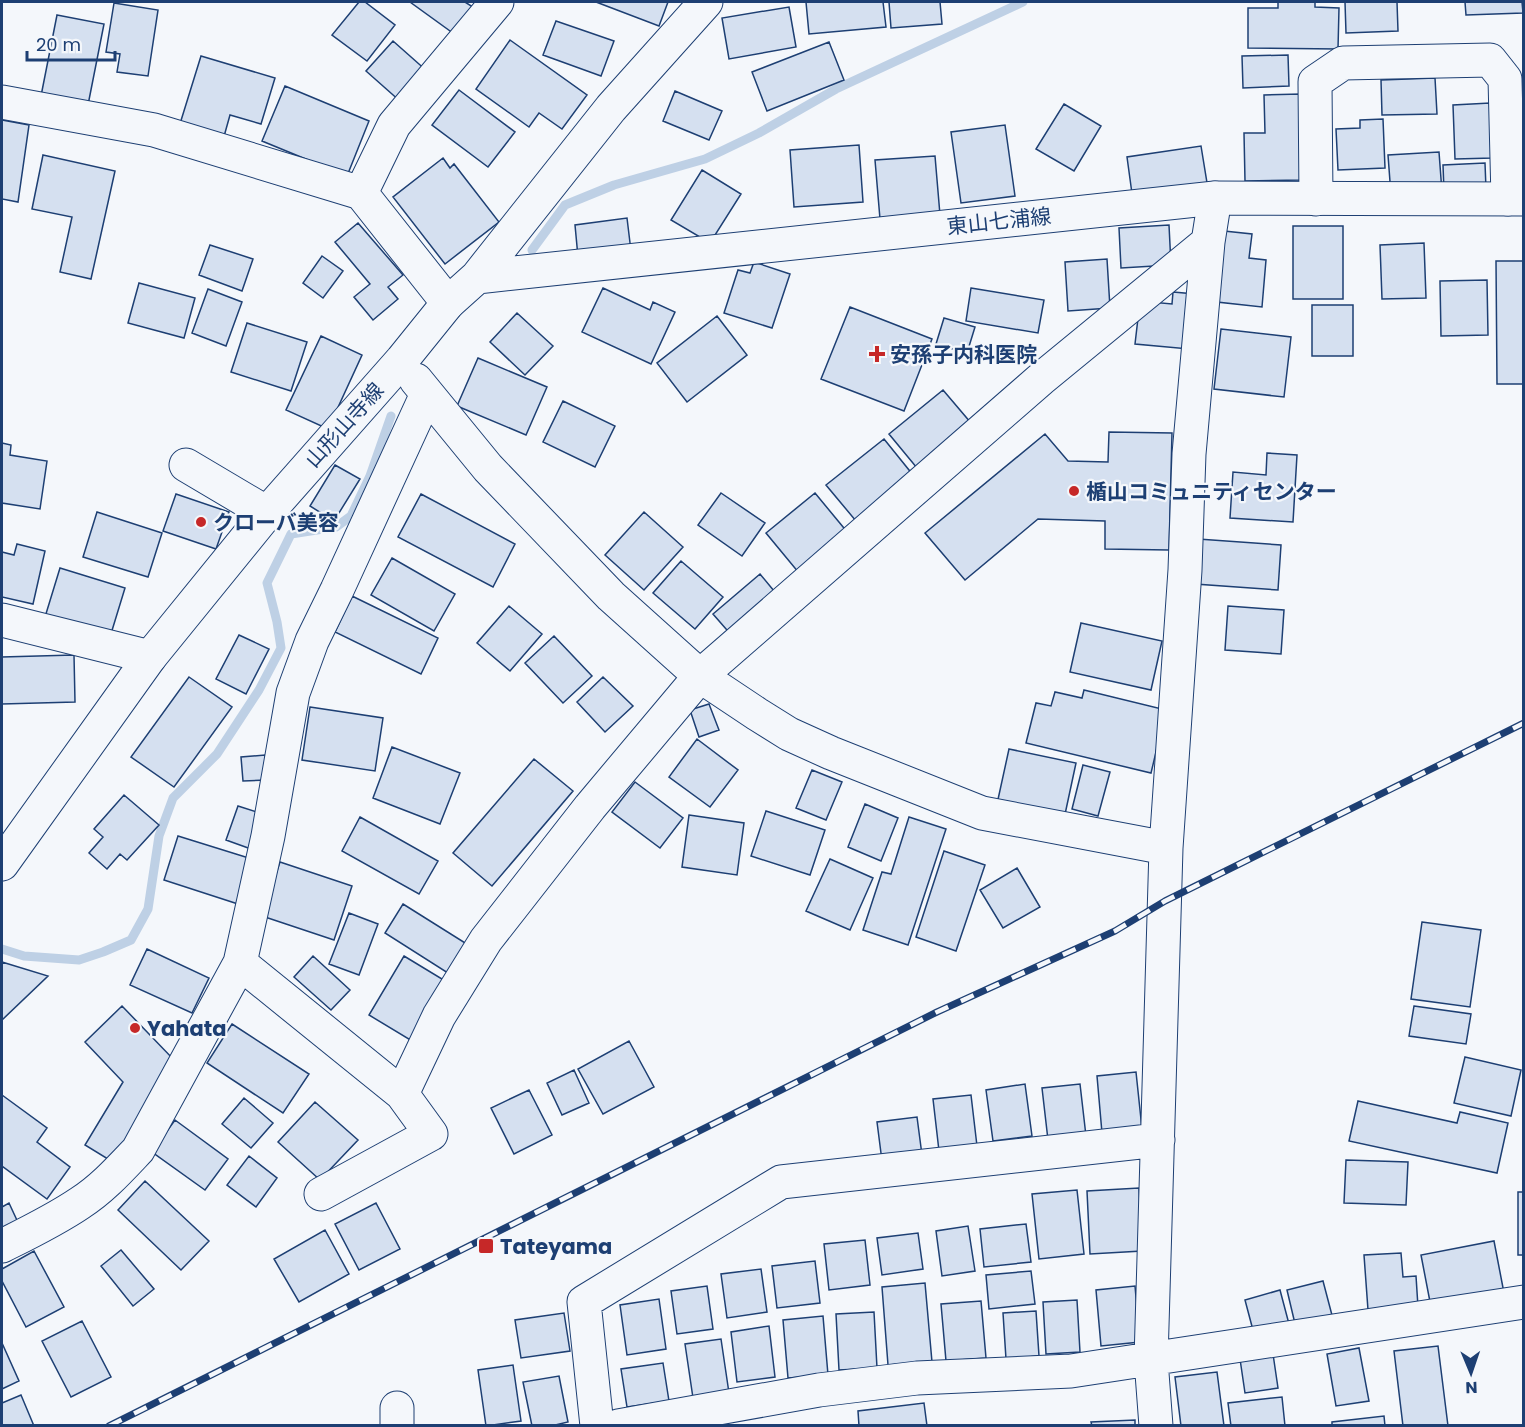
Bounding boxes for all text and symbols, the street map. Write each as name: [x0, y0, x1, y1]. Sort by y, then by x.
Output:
scale bar: [27, 24, 116, 62]
text: 20 m: [36, 32, 81, 57]
street label: 東山七浦線: [945, 201, 1053, 241]
place label: 安孫子内科医院: [890, 340, 1037, 369]
marker: 安孫子内科医院: [868, 345, 886, 363]
street label: 山形山寺線: [298, 376, 390, 474]
place label: 楯山コミュニティセンター: [1086, 477, 1337, 506]
marker: 楯山コミュニティセンター: [1067, 484, 1081, 498]
place label: クローバ美容: [213, 508, 339, 537]
marker: クローバ美容: [194, 515, 208, 529]
place label: Yahata: [147, 1014, 227, 1043]
marker: Yahata: [128, 1021, 142, 1035]
place label: Tateyama: [500, 1232, 612, 1261]
marker: Tateyama: [477, 1237, 495, 1255]
north arrow: [1441, 1343, 1501, 1403]
text: N: [1465, 1376, 1478, 1399]

